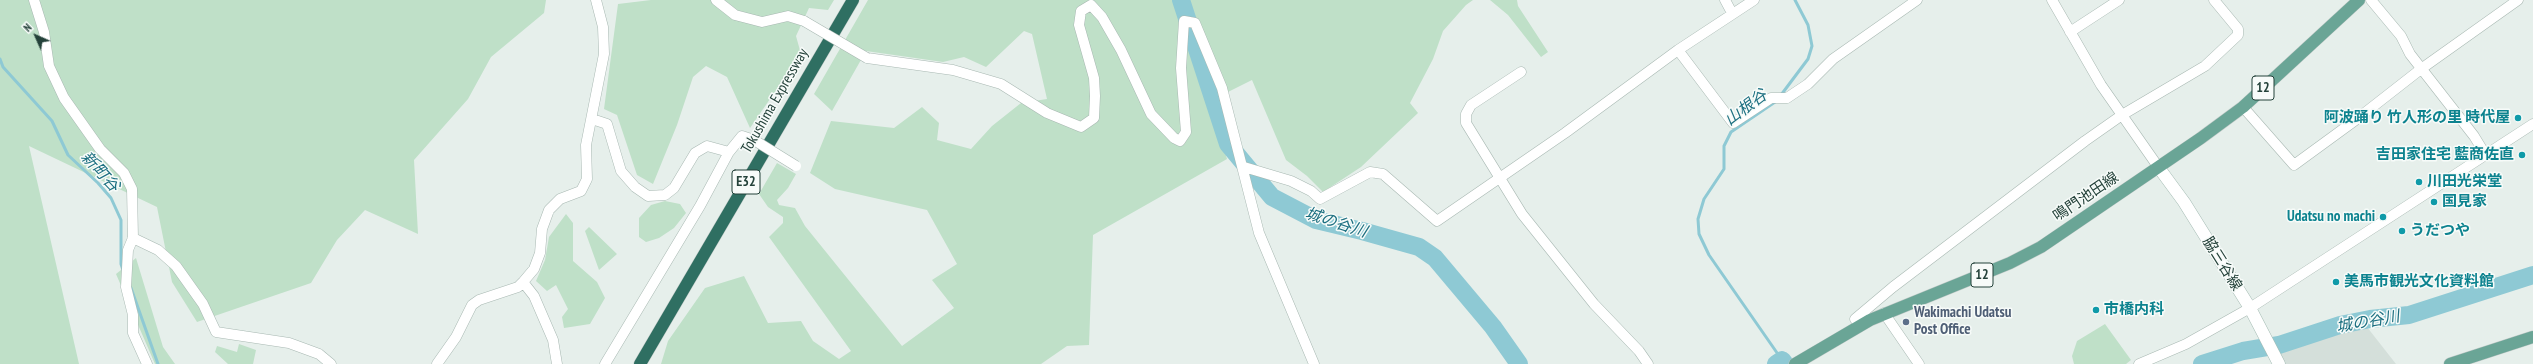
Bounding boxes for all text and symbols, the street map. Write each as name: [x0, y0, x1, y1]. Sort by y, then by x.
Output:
north arrow: [16, 16, 56, 56]
text: N: [20, 20, 35, 35]
street label: Tokushima Expressway: [738, 45, 812, 157]
road number: 12: [2252, 76, 2274, 100]
water label: 山根谷: [1721, 86, 1771, 130]
place label: 阿波踊り 竹人形の里 時代屋: [2324, 109, 2510, 127]
marker: 阿波踊り 竹人形の里 時代屋: [2513, 113, 2523, 123]
place label: 吉田家住宅 藍商佐直: [2376, 146, 2514, 164]
water label: 新町谷: [77, 148, 123, 196]
marker: 吉田家住宅 藍商佐直: [2517, 150, 2527, 160]
street label: 鳴門池田線: [2050, 169, 2122, 225]
road number: E32: [732, 170, 760, 194]
place label: 川田光栄堂: [2427, 173, 2502, 191]
marker: 川田光栄堂: [2414, 177, 2424, 187]
place label: 国見家: [2442, 193, 2487, 211]
marker: 国見家: [2429, 197, 2439, 207]
water label: 城の谷川: [1303, 204, 1369, 242]
place label: Udatsu no machi: [2287, 208, 2375, 226]
marker: Udatsu no machi: [2378, 212, 2388, 222]
place label: うだつや: [2410, 222, 2470, 240]
marker: うだつや: [2397, 226, 2407, 236]
street label: 脇三谷線: [2198, 234, 2246, 294]
road number: 12: [1971, 263, 1993, 287]
place label: 美馬市観光文化資料館: [2344, 273, 2494, 291]
marker: 美馬市観光文化資料館: [2331, 277, 2341, 287]
place label: 市橋内科: [2104, 301, 2164, 319]
place label: Wakimachi Udatsu Post Office: [1914, 304, 2011, 339]
marker: 市橋内科: [2091, 305, 2101, 315]
water label: 城の谷川: [2335, 307, 2401, 337]
marker: Wakimachi Udatsu Post Office: [1901, 317, 1911, 327]

